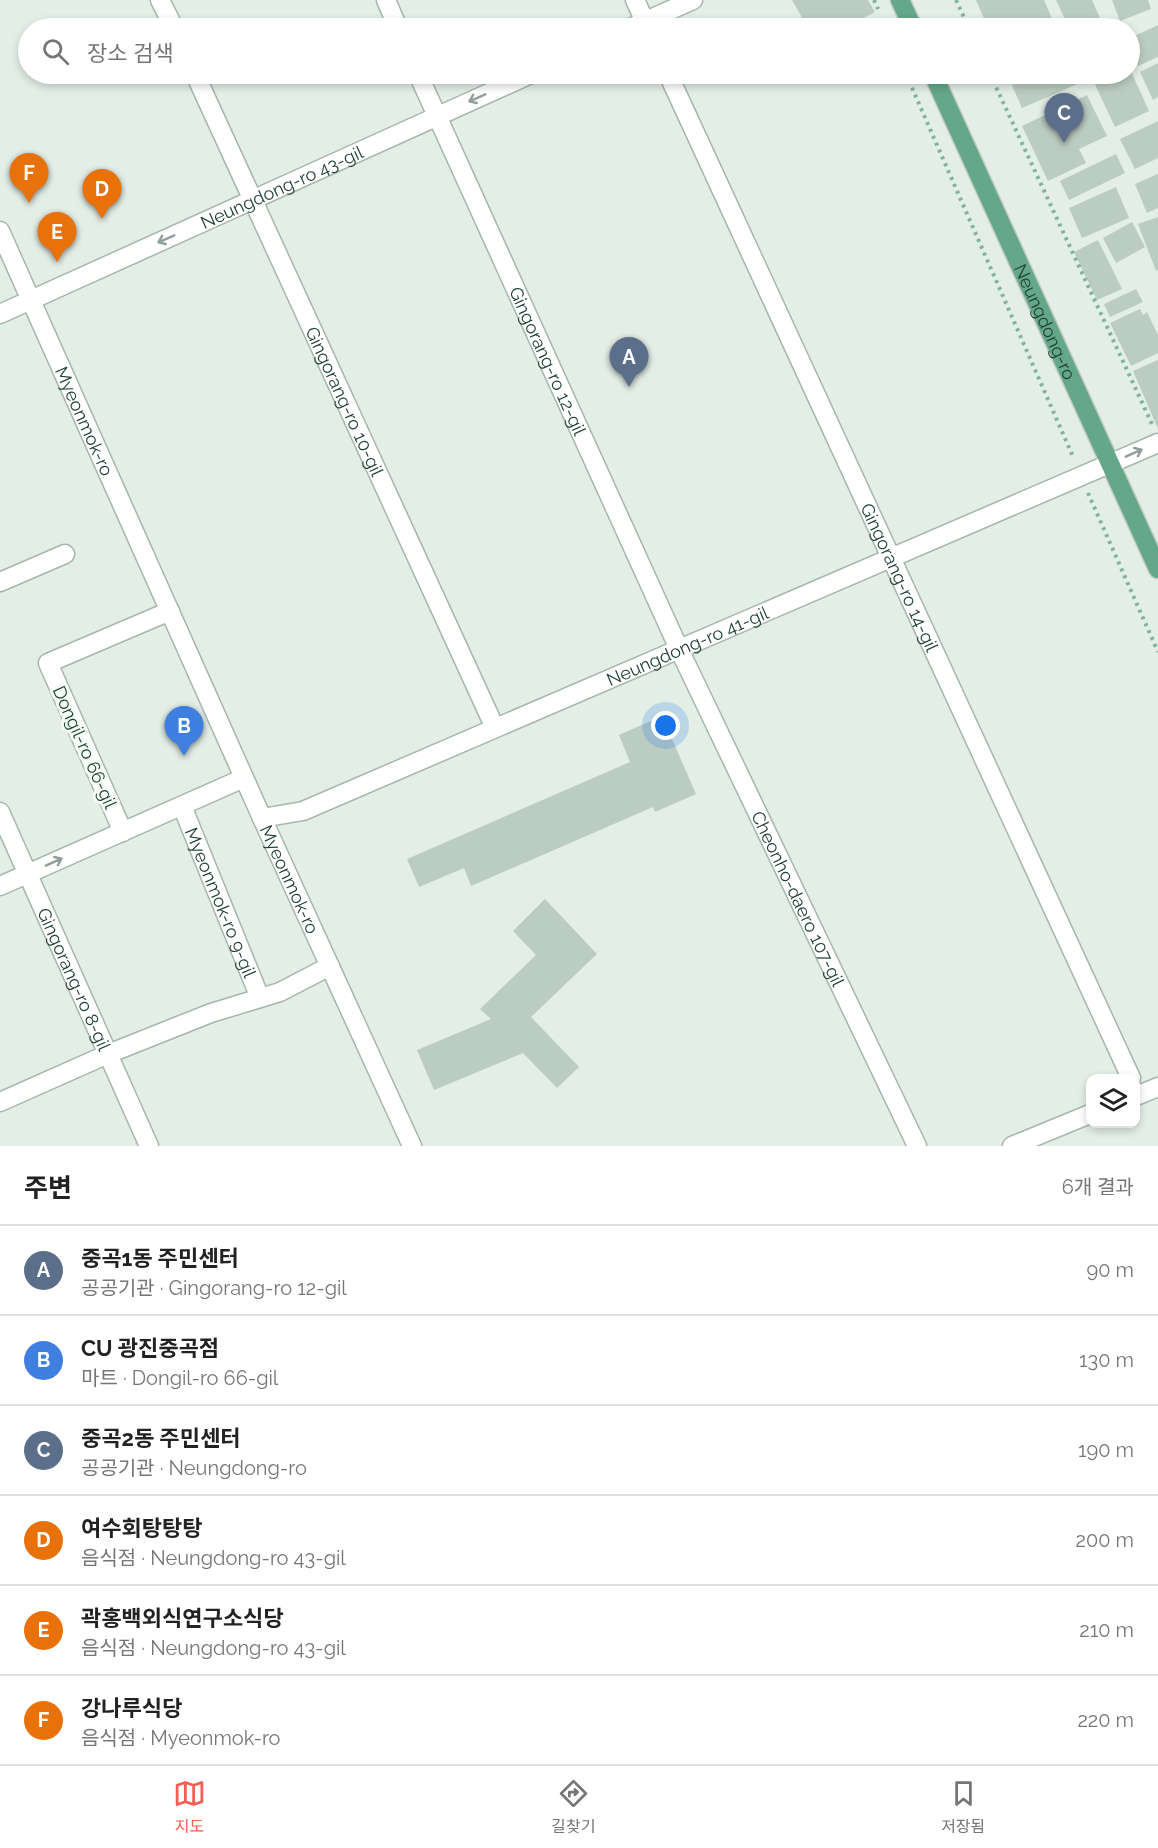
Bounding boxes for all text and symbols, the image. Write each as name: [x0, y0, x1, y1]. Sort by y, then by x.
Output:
search box: [18, 18, 1140, 84]
icon: search: [39, 35, 72, 68]
text: 장소 검색: [87, 40, 174, 66]
one-way arrow: [469, 92, 487, 104]
pin: C: [1044, 94, 1084, 143]
street label: Neungdong-ro 43-gil: [197, 141, 366, 233]
pin: F: [9, 154, 48, 203]
pin: D: [82, 170, 122, 219]
pin: E: [38, 212, 76, 262]
one-way arrow: [157, 234, 175, 245]
street label: Neungdong-ro: [1010, 261, 1081, 383]
street label: Gingorang-ro 12-gil: [505, 283, 591, 438]
street label: Gingorang-ro 10-gil: [302, 323, 388, 479]
pin: A: [610, 338, 648, 387]
street label: Myeonmok-ro: [51, 363, 118, 479]
one-way arrow: [1124, 447, 1143, 458]
street label: Gingorang-ro 14-gil: [857, 500, 943, 655]
street label: Neungdong-ro 41-gil: [603, 601, 772, 690]
street label: Dongil-ro 66-gil: [49, 682, 121, 812]
pin: B: [164, 706, 204, 756]
your location: [651, 711, 680, 740]
street label: Cheonho-daero 107-gil: [748, 807, 849, 989]
street label: Myeonmok-ro: [256, 821, 324, 937]
street label: Myeonmok-ro 9-gil: [181, 824, 261, 981]
one-way arrow: [44, 856, 62, 867]
street label: Gingorang-ro 8-gil: [34, 904, 116, 1054]
map controls: [1086, 1074, 1140, 1128]
button: layers: [1086, 1074, 1140, 1128]
text: 주변: [24, 1173, 72, 1203]
text: 6개 결과: [1062, 1175, 1134, 1199]
text: 중곡1동 주민센터: [81, 1245, 239, 1271]
text: A: [37, 1258, 50, 1282]
text: 90 m: [1087, 1258, 1134, 1282]
text: 공공기관 · Gingorang-ro 12-gil: [81, 1276, 347, 1300]
text: CU 광진중곡점: [81, 1335, 219, 1361]
text: B: [37, 1348, 50, 1372]
text: 130 m: [1079, 1348, 1134, 1372]
text: 마트 · Dongil-ro 66-gil: [81, 1366, 278, 1390]
text: 중곡2동 주민센터: [81, 1425, 240, 1451]
text: C: [37, 1438, 50, 1462]
text: 190 m: [1078, 1438, 1134, 1462]
text: 공공기관 · Neungdong-ro: [81, 1456, 307, 1480]
text: 여수회탕탕탕: [81, 1515, 202, 1541]
text: D: [36, 1528, 51, 1552]
text: 200 m: [1076, 1528, 1134, 1552]
text: 음식점 · Neungdong-ro 43-gil: [81, 1546, 346, 1570]
text: 곽홍백외식연구소식당: [81, 1605, 283, 1631]
text: E: [37, 1618, 50, 1642]
text: 210 m: [1079, 1618, 1134, 1642]
text: 음식점 · Neungdong-ro 43-gil: [81, 1636, 346, 1660]
text: 강나루식당: [81, 1695, 182, 1721]
text: F: [38, 1708, 49, 1732]
text: 220 m: [1077, 1708, 1134, 1732]
text: 음식점 · Myeonmok-ro: [81, 1726, 281, 1750]
tab: 지도: [173, 1777, 206, 1837]
tab: 길찾기: [551, 1777, 595, 1837]
tab: 저장됨: [941, 1777, 985, 1837]

